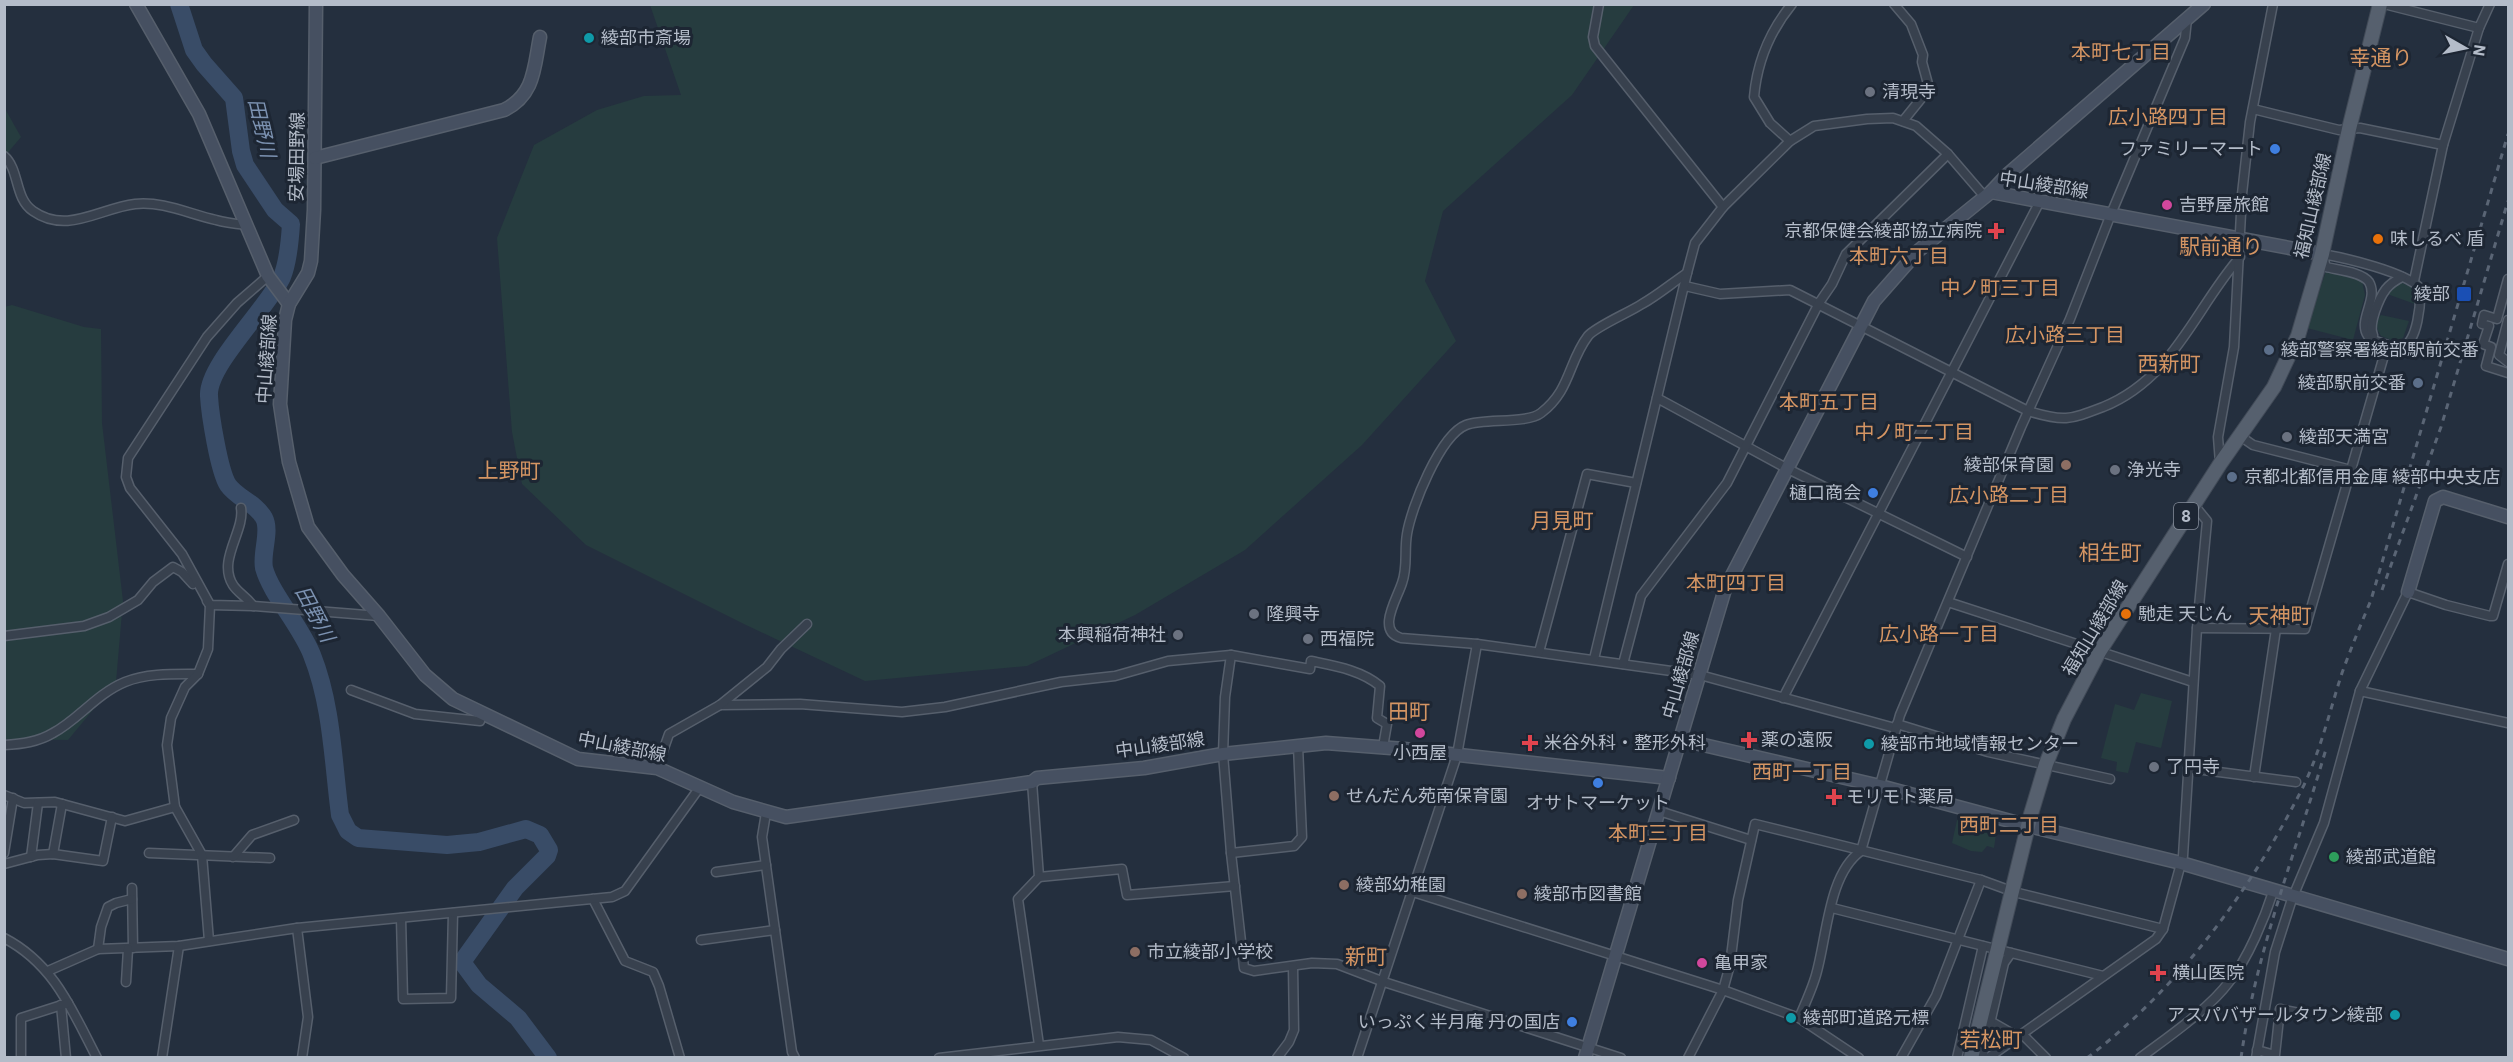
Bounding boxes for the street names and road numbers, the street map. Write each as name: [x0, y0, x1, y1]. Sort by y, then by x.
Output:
street label: 安場田野線: [284, 112, 309, 202]
street label: 福知山綾部線: [2289, 151, 2336, 261]
street label: 中山綾部線: [1998, 166, 2090, 203]
street label: 中山綾部線: [252, 313, 281, 405]
road number: 8: [2174, 503, 2198, 529]
street label: 福知山綾部線: [2057, 576, 2132, 680]
street label: 中山綾部線: [1657, 628, 1704, 721]
street label: 中山綾部線: [576, 727, 668, 766]
street label: 中山綾部線: [1114, 727, 1206, 762]

